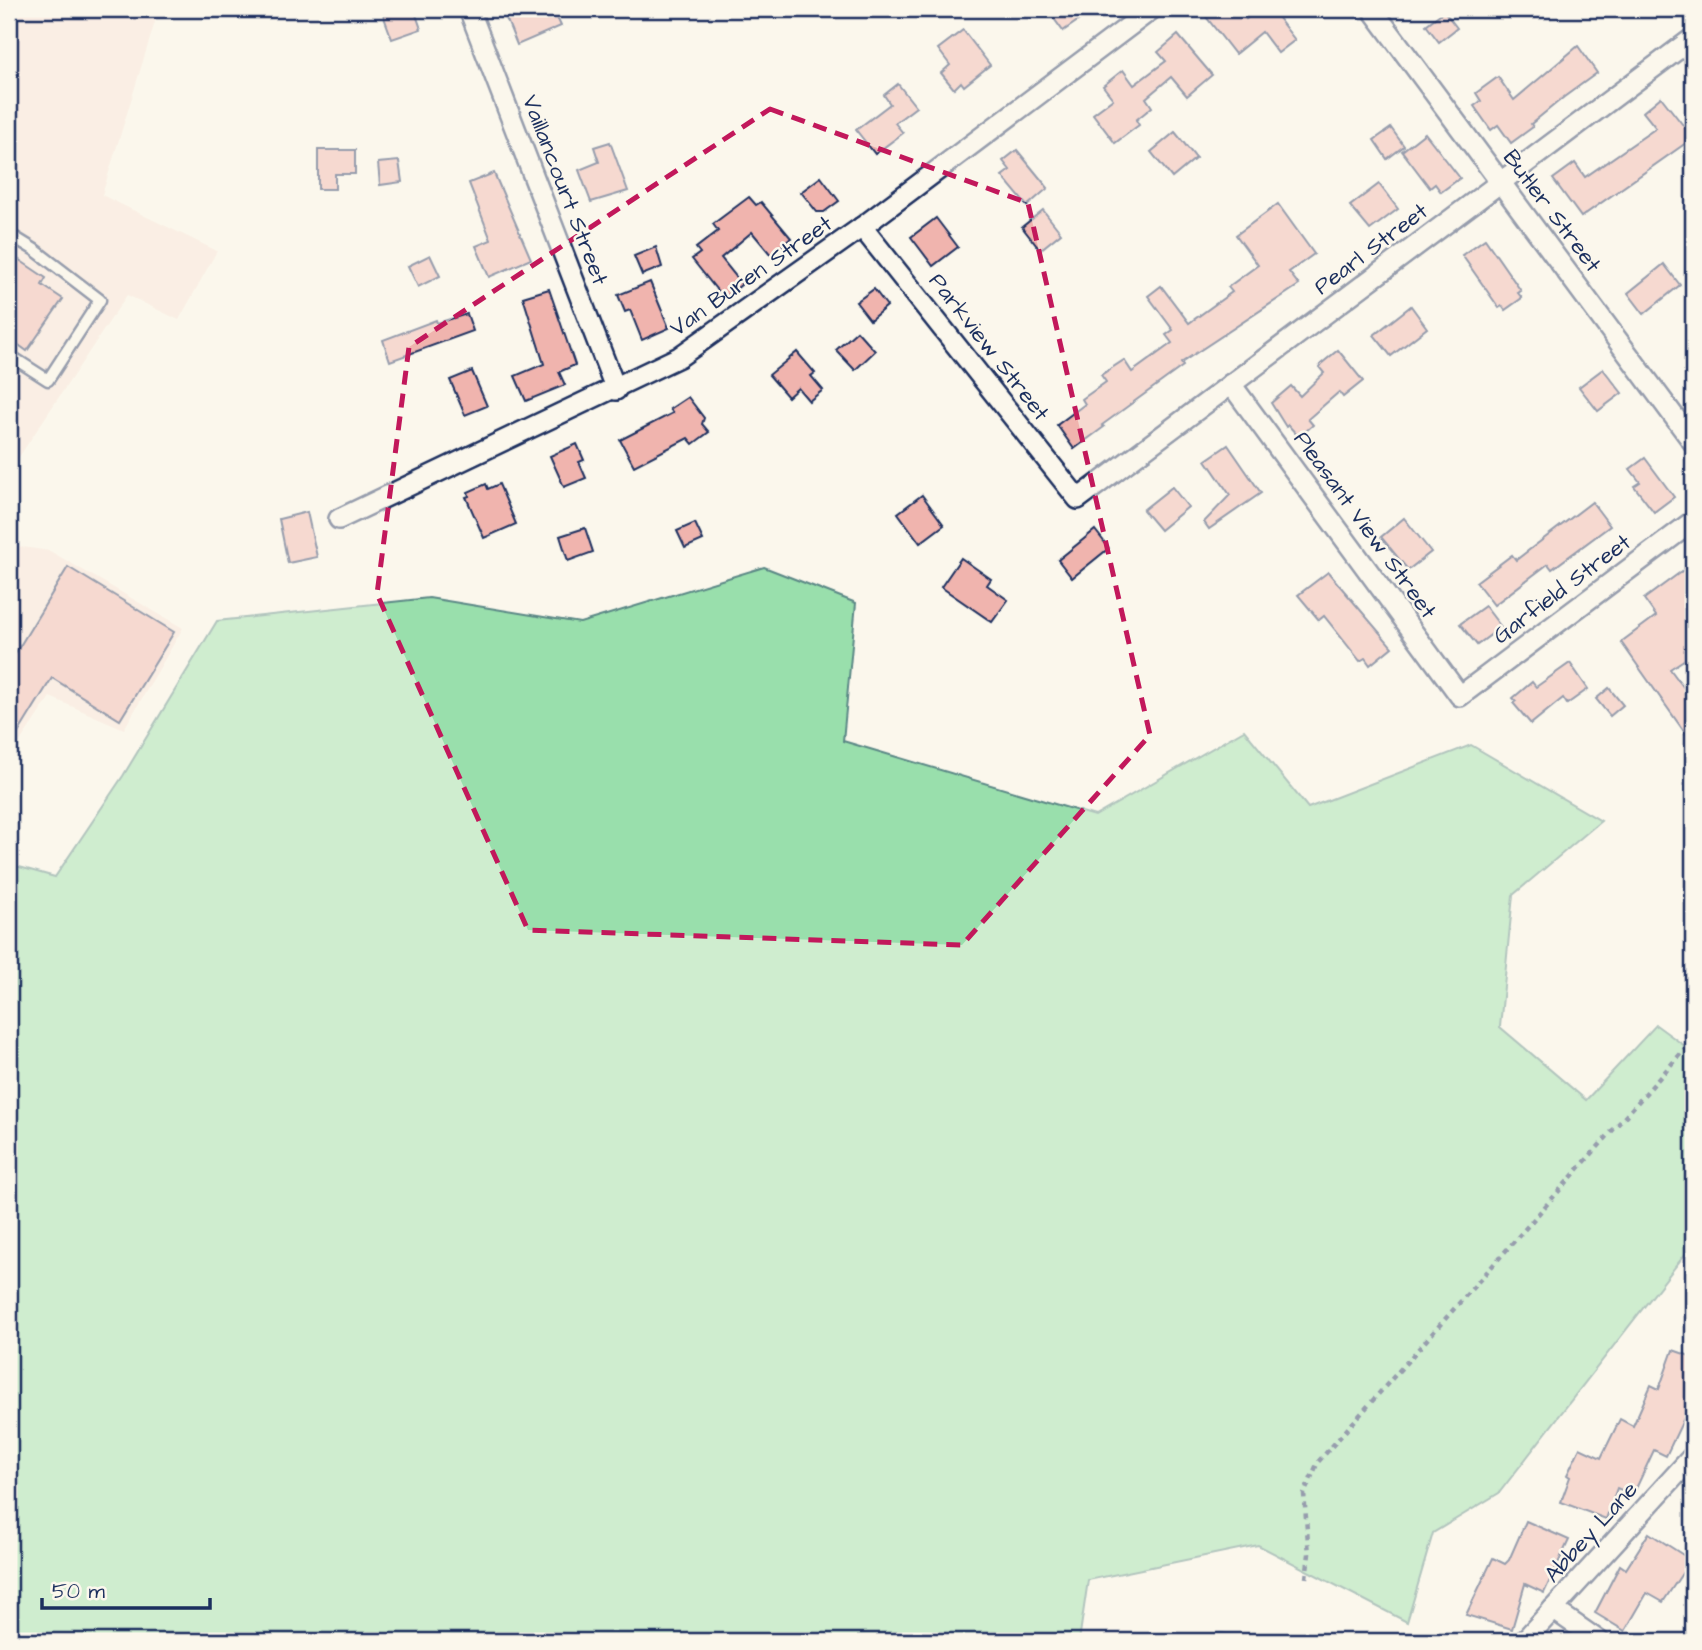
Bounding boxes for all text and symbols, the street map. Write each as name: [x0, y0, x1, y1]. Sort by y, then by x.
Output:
street label: Vaillancourt Street: [514, 90, 616, 290]
street label: Butler Street: [1495, 143, 1609, 280]
street label: Pearl Street: [1307, 195, 1435, 302]
street label: Van Buren Street: [663, 208, 839, 344]
street label: Parkview Street: [921, 266, 1057, 428]
street label: Pleasant View Street: [1286, 425, 1444, 626]
street label: Garfield Street: [1486, 526, 1638, 652]
street label: Abbey Lane: [1537, 1474, 1646, 1590]
scale bar: [42, 1566, 210, 1610]
text: 50 m: [52, 1577, 106, 1606]

